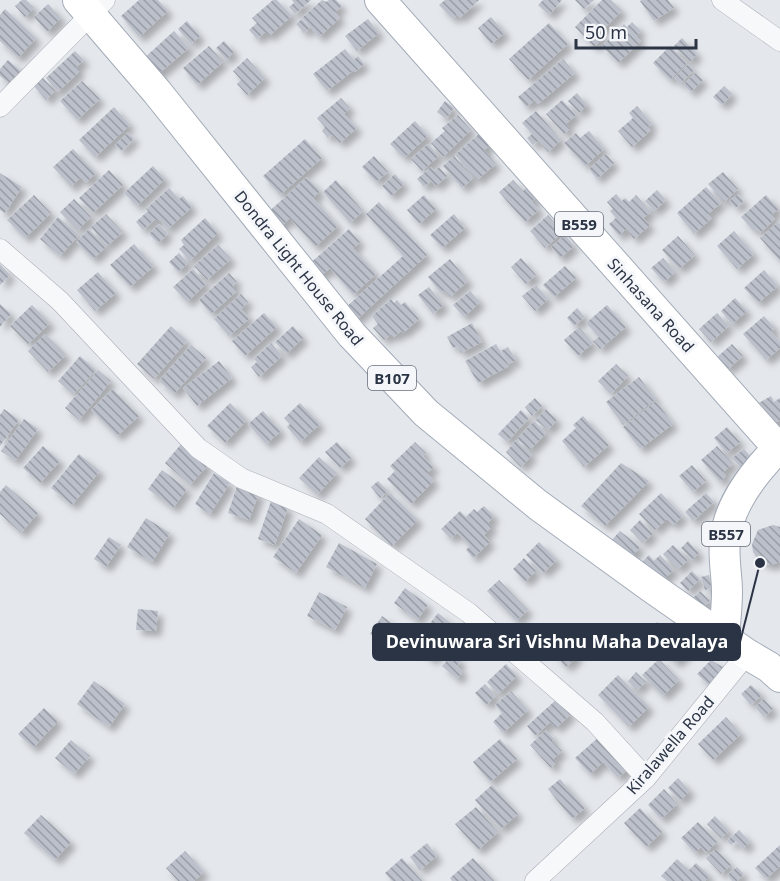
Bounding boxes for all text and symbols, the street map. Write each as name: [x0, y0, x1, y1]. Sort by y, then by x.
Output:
scale bar: [576, 12, 696, 50]
text: 50 m: [585, 20, 627, 44]
street label: Dondra Light House Road: [230, 186, 368, 350]
road number: B559: [555, 212, 603, 236]
street label: Sinhasana Road: [603, 253, 699, 357]
road number: B107: [368, 366, 416, 390]
road number: B557: [702, 522, 750, 546]
callout: Devinuwara Sri Vishnu Maha Devalaya: [373, 624, 740, 660]
text: Devinuwara Sri Vishnu Maha Devalaya: [386, 629, 728, 653]
street label: Kiralawella Road: [621, 691, 719, 799]

